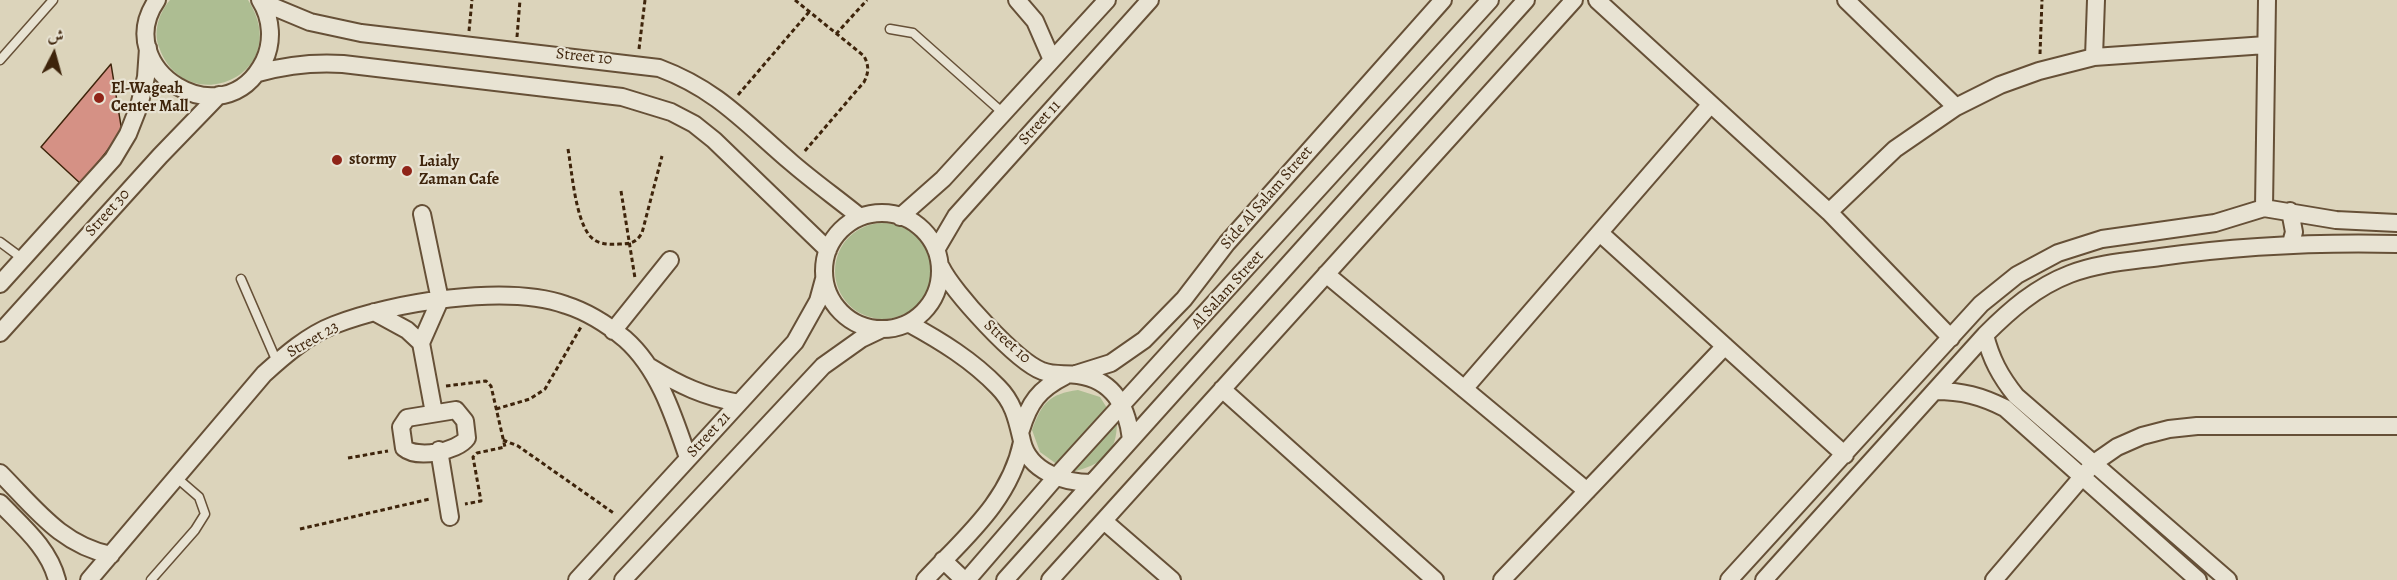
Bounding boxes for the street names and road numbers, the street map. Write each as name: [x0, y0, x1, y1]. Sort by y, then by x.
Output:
street label: Street 10: [555, 44, 613, 70]
street label: Street 11: [1015, 97, 1065, 149]
street label: Side Al Salam Street: [1217, 142, 1317, 254]
street label: Street 30: [82, 185, 134, 241]
street label: Al Salam Street: [1188, 247, 1268, 333]
street label: Street 10: [980, 316, 1034, 368]
street label: Street 23: [284, 317, 342, 363]
street label: Street 21: [683, 408, 735, 462]

